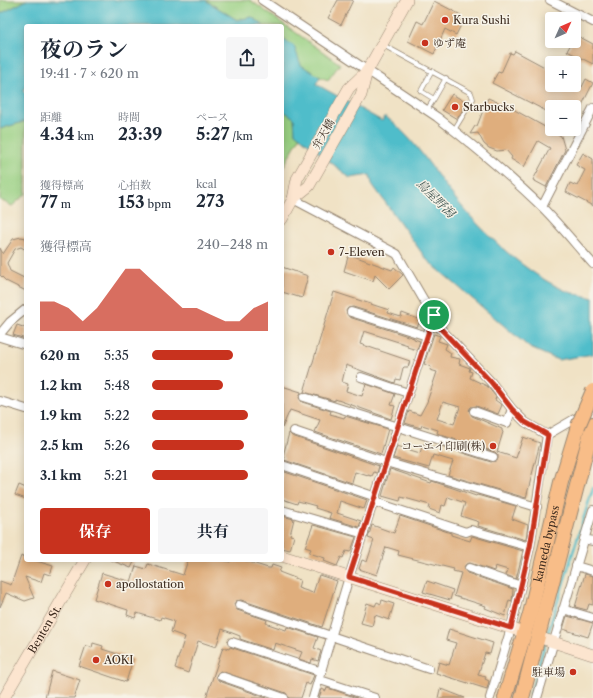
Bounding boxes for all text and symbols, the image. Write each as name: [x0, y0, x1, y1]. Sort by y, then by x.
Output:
north arrow: [545, 12, 581, 48]
map controls: [545, 12, 581, 136]
place label: Kura Sushi: [453, 13, 511, 27]
marker: Kura Sushi: [440, 15, 450, 25]
text: 夜のラン: [40, 36, 128, 63]
place label: ゆず庵: [433, 36, 466, 50]
button: share: [226, 37, 268, 79]
marker: ゆず庵: [420, 38, 430, 48]
button: +: [545, 56, 581, 92]
text: 19:41 · 7 × 620 m: [40, 65, 139, 81]
place label: Starbucks: [463, 100, 514, 114]
button: −: [545, 100, 581, 136]
marker: Starbucks: [450, 102, 460, 112]
text: 距離: [40, 110, 62, 124]
text: 時間: [118, 110, 140, 124]
text: ペース: [196, 110, 228, 124]
street label: 弁天橋: [309, 116, 337, 152]
text: 4.34: [40, 124, 74, 144]
text: 23:39: [118, 124, 162, 144]
text: 5:27: [196, 124, 229, 144]
text: km: [74, 129, 94, 143]
text: /km: [229, 129, 253, 143]
water label: 鳥屋野潟: [414, 176, 460, 222]
text: kcal: [196, 177, 217, 191]
text: 獲得標高: [40, 178, 84, 192]
text: 心拍数: [118, 178, 151, 192]
text: 273: [196, 191, 225, 211]
text: 77: [40, 192, 58, 212]
text: 153: [118, 192, 145, 212]
text: m: [58, 197, 71, 211]
text: bpm: [145, 197, 171, 211]
text: 240–248 m: [197, 236, 268, 252]
text: 獲得標高: [40, 238, 92, 254]
place label: 7-Eleven: [339, 245, 385, 259]
marker: 7-Eleven: [326, 247, 336, 257]
pin: [417, 298, 451, 332]
icon: arrive: [423, 304, 445, 326]
text: 620 m: [40, 347, 80, 363]
text: 5:35: [104, 347, 129, 363]
text: 1.2 km: [40, 377, 82, 393]
text: 5:48: [104, 377, 130, 393]
text: 1.9 km: [40, 407, 82, 423]
text: 5:22: [104, 407, 130, 423]
text: 2.5 km: [40, 437, 83, 453]
text: 5:26: [104, 437, 130, 453]
place label: コーエイ印刷(株): [401, 439, 485, 453]
marker: コーエイ印刷(株): [488, 441, 498, 451]
text: 3.1 km: [40, 467, 82, 483]
text: 5:21: [104, 467, 128, 483]
street label: kameda bypass: [531, 504, 562, 583]
button: 保存: [40, 508, 150, 554]
button: 共有: [158, 508, 268, 554]
place label: apollostation: [116, 577, 184, 591]
marker: apollostation: [103, 579, 113, 589]
street label: Benten St.: [25, 602, 64, 656]
place label: AOKI: [103, 653, 134, 667]
marker: AOKI: [91, 655, 101, 665]
place label: 駐車場: [532, 665, 565, 679]
marker: 駐車場: [568, 667, 578, 677]

